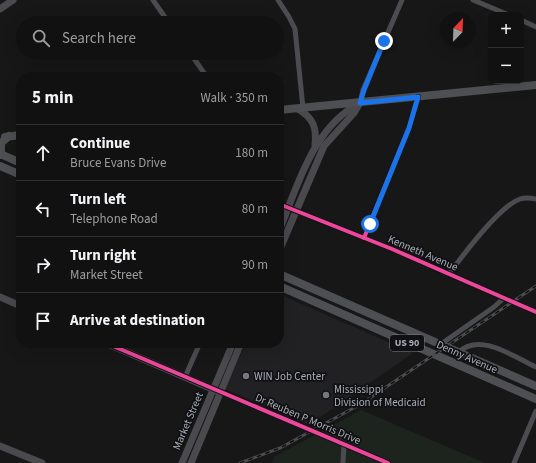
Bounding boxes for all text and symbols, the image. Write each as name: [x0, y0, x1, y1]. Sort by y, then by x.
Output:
north arrow: [440, 12, 476, 48]
map controls: [488, 12, 524, 84]
button: +: [488, 12, 524, 48]
search box: [16, 16, 284, 60]
icon: search: [30, 27, 52, 49]
text: Search here: [62, 28, 136, 49]
route end: [375, 32, 393, 50]
button: −: [488, 48, 524, 84]
text: 5 min: [32, 86, 73, 110]
text: Walk · 350 m: [200, 89, 268, 107]
text: Continue: [70, 133, 130, 154]
icon: ahead: [32, 142, 54, 164]
text: 180 m: [235, 144, 268, 162]
text: Bruce Evans Drive: [70, 154, 166, 172]
text: Turn left: [70, 189, 126, 210]
icon: left: [32, 198, 54, 220]
text: 80 m: [242, 200, 268, 218]
text: Telephone Road: [70, 210, 158, 228]
route start: [361, 215, 379, 233]
street label: Kenneth Avenue: [386, 231, 461, 275]
text: Turn right: [70, 245, 136, 266]
icon: right: [32, 254, 54, 276]
text: 90 m: [242, 256, 268, 274]
text: Market Street: [70, 266, 143, 284]
icon: arrive: [32, 310, 54, 332]
text: Arrive at destination: [70, 310, 205, 331]
road number: US 90: [390, 335, 424, 351]
street label: Denny Avenue: [434, 337, 500, 377]
place label: WIN Job Center: [254, 369, 325, 384]
marker: WIN Job Center: [241, 371, 251, 381]
place label: Mississippi Division of Medicaid: [334, 382, 426, 410]
street label: Market Street: [169, 390, 207, 452]
street label: Dr Reuben P Morris Drive: [253, 390, 364, 448]
marker: Mississippi Division of Medicaid: [321, 390, 331, 400]

